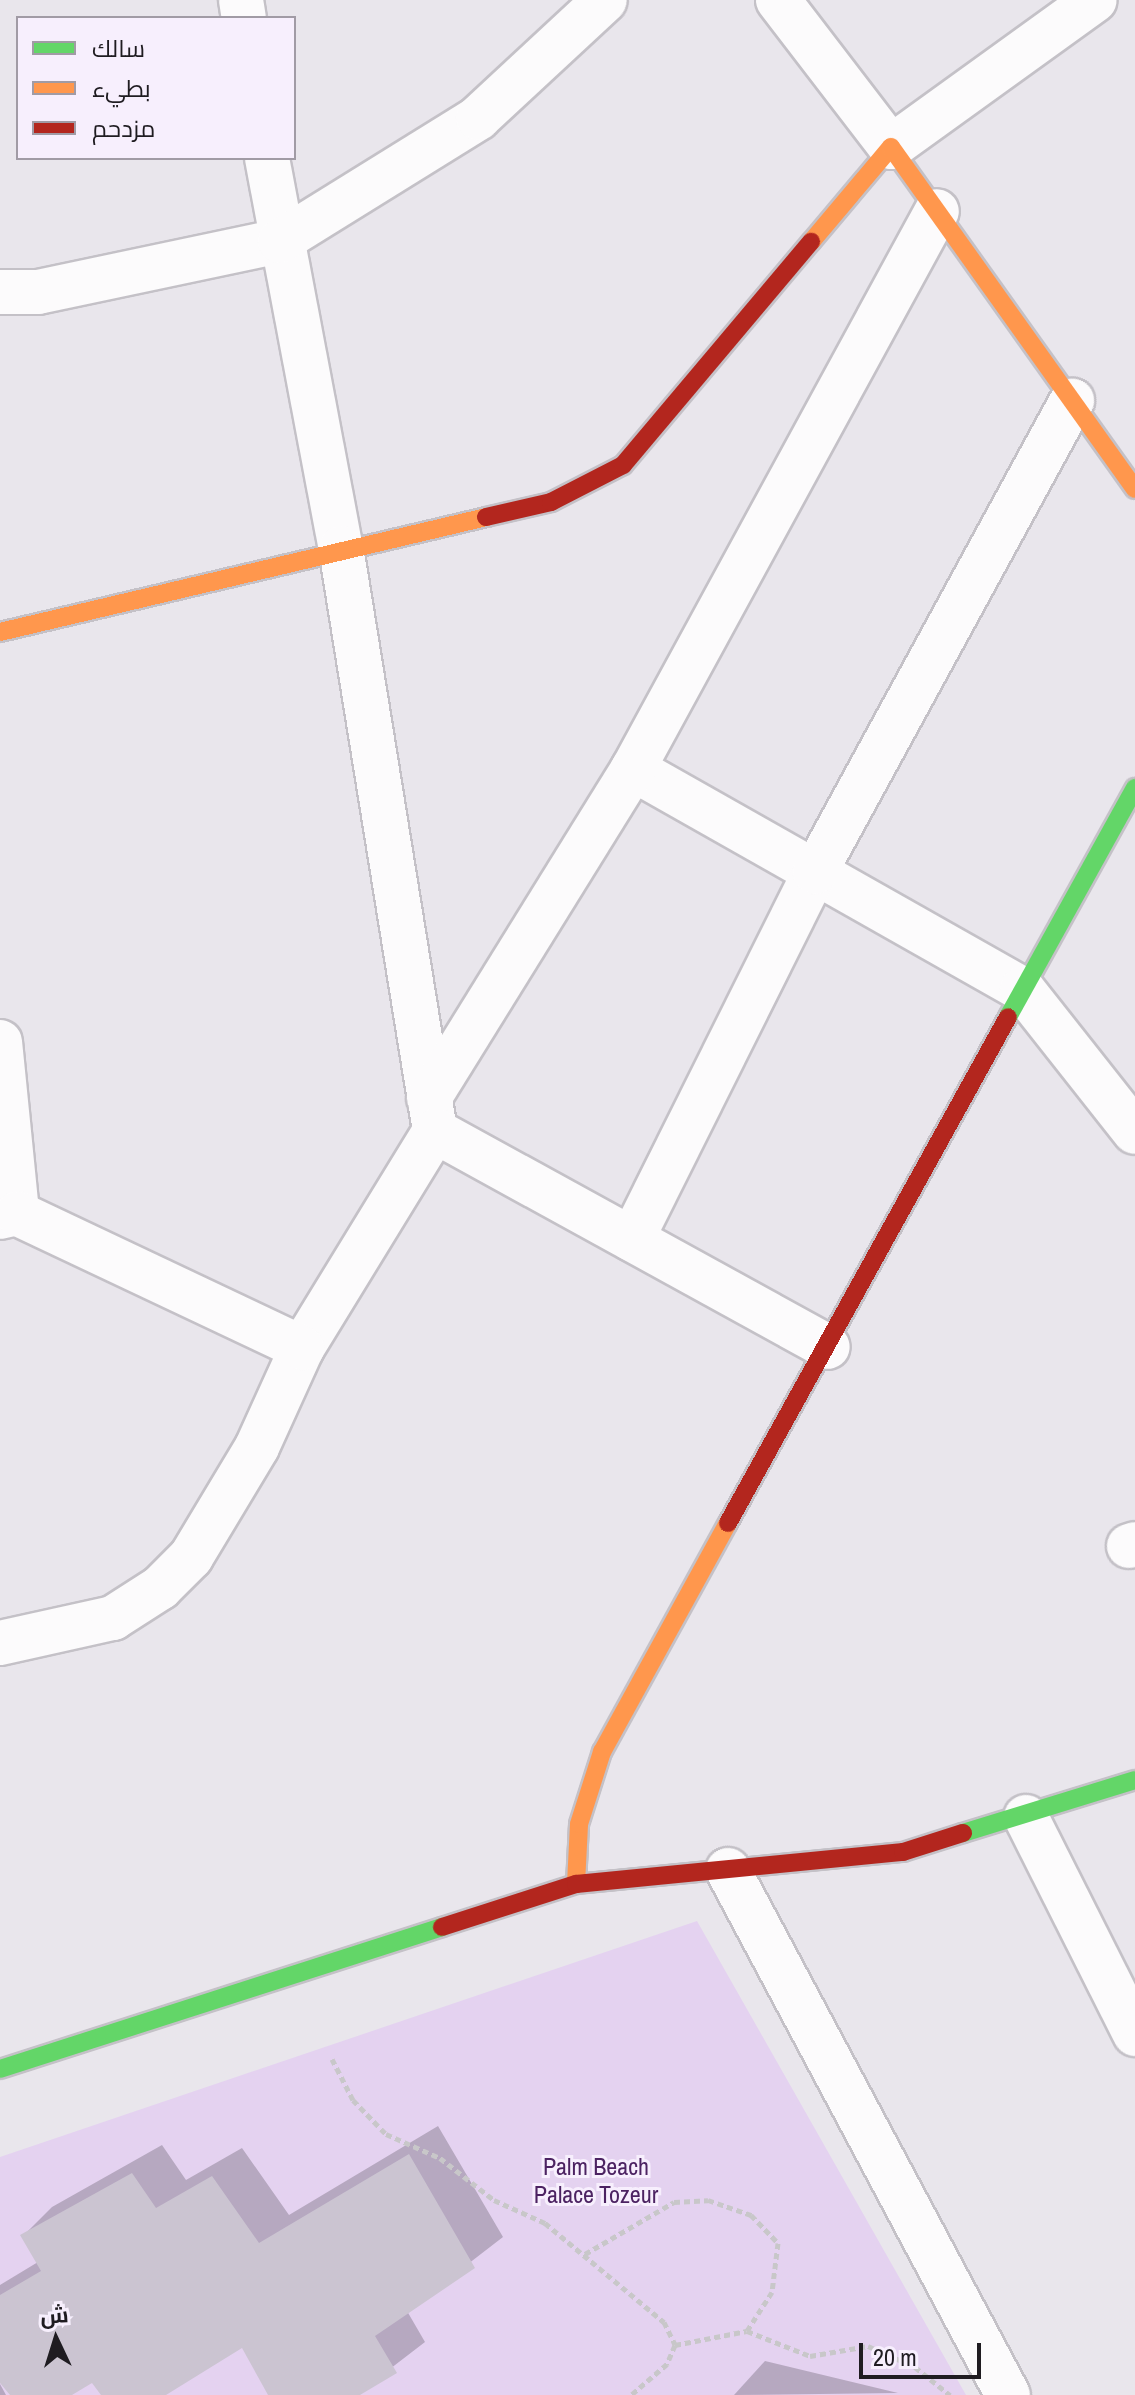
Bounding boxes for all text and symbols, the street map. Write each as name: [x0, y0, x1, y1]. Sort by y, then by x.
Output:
legend: [16, 16, 296, 160]
text: سالك: [92, 32, 145, 64]
text: بطيء: [92, 72, 151, 104]
text: مزدحم: [92, 112, 155, 144]
park label: Palm Beach Palace Tozeur: [534, 2153, 658, 2209]
north arrow: [16, 2299, 96, 2379]
text: ش: [39, 2299, 69, 2331]
scale bar: [863, 2327, 985, 2377]
text: 20 m: [873, 2341, 917, 2373]

